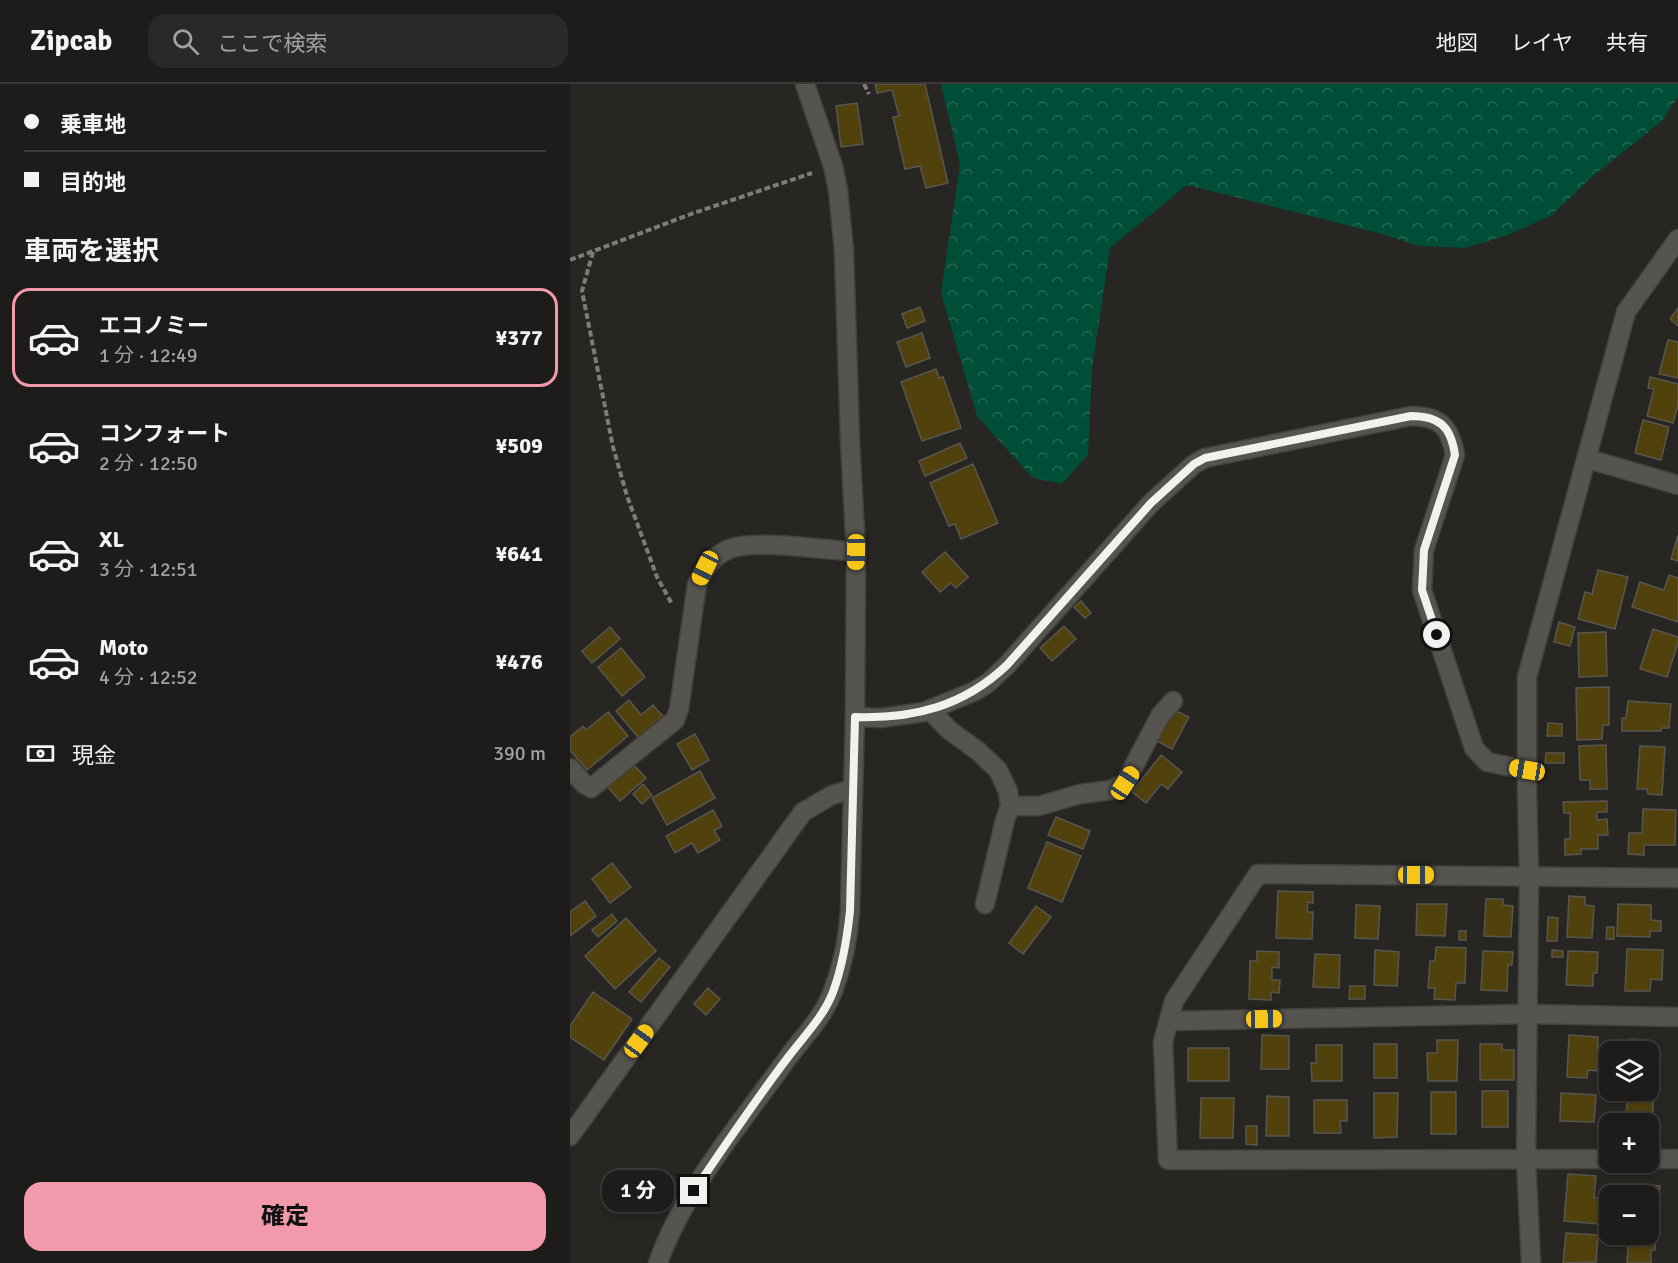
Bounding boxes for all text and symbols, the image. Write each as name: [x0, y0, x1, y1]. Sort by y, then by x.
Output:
search box: [148, 14, 568, 68]
text: Zipcab: [30, 24, 112, 58]
icon: search: [169, 25, 202, 58]
text: ここで検索: [217, 30, 327, 57]
text: 地図: [1436, 30, 1478, 56]
text: レイヤ: [1511, 30, 1573, 56]
text: 共有: [1606, 30, 1648, 56]
text: 乗車地: [60, 111, 126, 138]
text: 目的地: [60, 169, 126, 196]
text: 車両を選択: [24, 235, 159, 268]
icon: car: [27, 311, 81, 365]
text: エコノミー: [99, 312, 209, 339]
text: ¥377: [495, 324, 543, 351]
text: 1 分 · 12:49: [99, 343, 198, 368]
icon: car: [27, 419, 81, 473]
text: コンフォート: [99, 420, 230, 447]
text: ¥509: [495, 432, 543, 459]
text: 2 分 · 12:50: [99, 451, 198, 476]
text: XL: [99, 526, 124, 553]
icon: car: [27, 527, 81, 581]
car: [847, 534, 865, 570]
text: ¥641: [495, 540, 543, 567]
car: [689, 548, 721, 588]
text: 3 分 · 12:51: [99, 557, 198, 582]
route start: [1423, 621, 1450, 648]
text: Moto: [99, 634, 148, 661]
icon: car: [27, 635, 81, 689]
text: ¥476: [495, 648, 543, 675]
text: 4 分 · 12:52: [99, 665, 198, 690]
icon: cash: [24, 737, 57, 770]
text: 390 m: [493, 741, 546, 766]
text: 現金: [72, 742, 116, 769]
car: [1508, 758, 1546, 782]
car: [1108, 763, 1142, 803]
car: [1398, 866, 1434, 884]
car: [1246, 1010, 1282, 1028]
car: [621, 1021, 657, 1061]
map controls: [1599, 1041, 1659, 1245]
button: layers: [1599, 1041, 1659, 1101]
button: +: [1599, 1113, 1659, 1173]
callout: 1 分: [601, 1170, 673, 1212]
route end: [680, 1177, 707, 1204]
text: 1 分: [620, 1178, 656, 1203]
button: 確定: [24, 1182, 546, 1251]
button: −: [1599, 1185, 1659, 1245]

